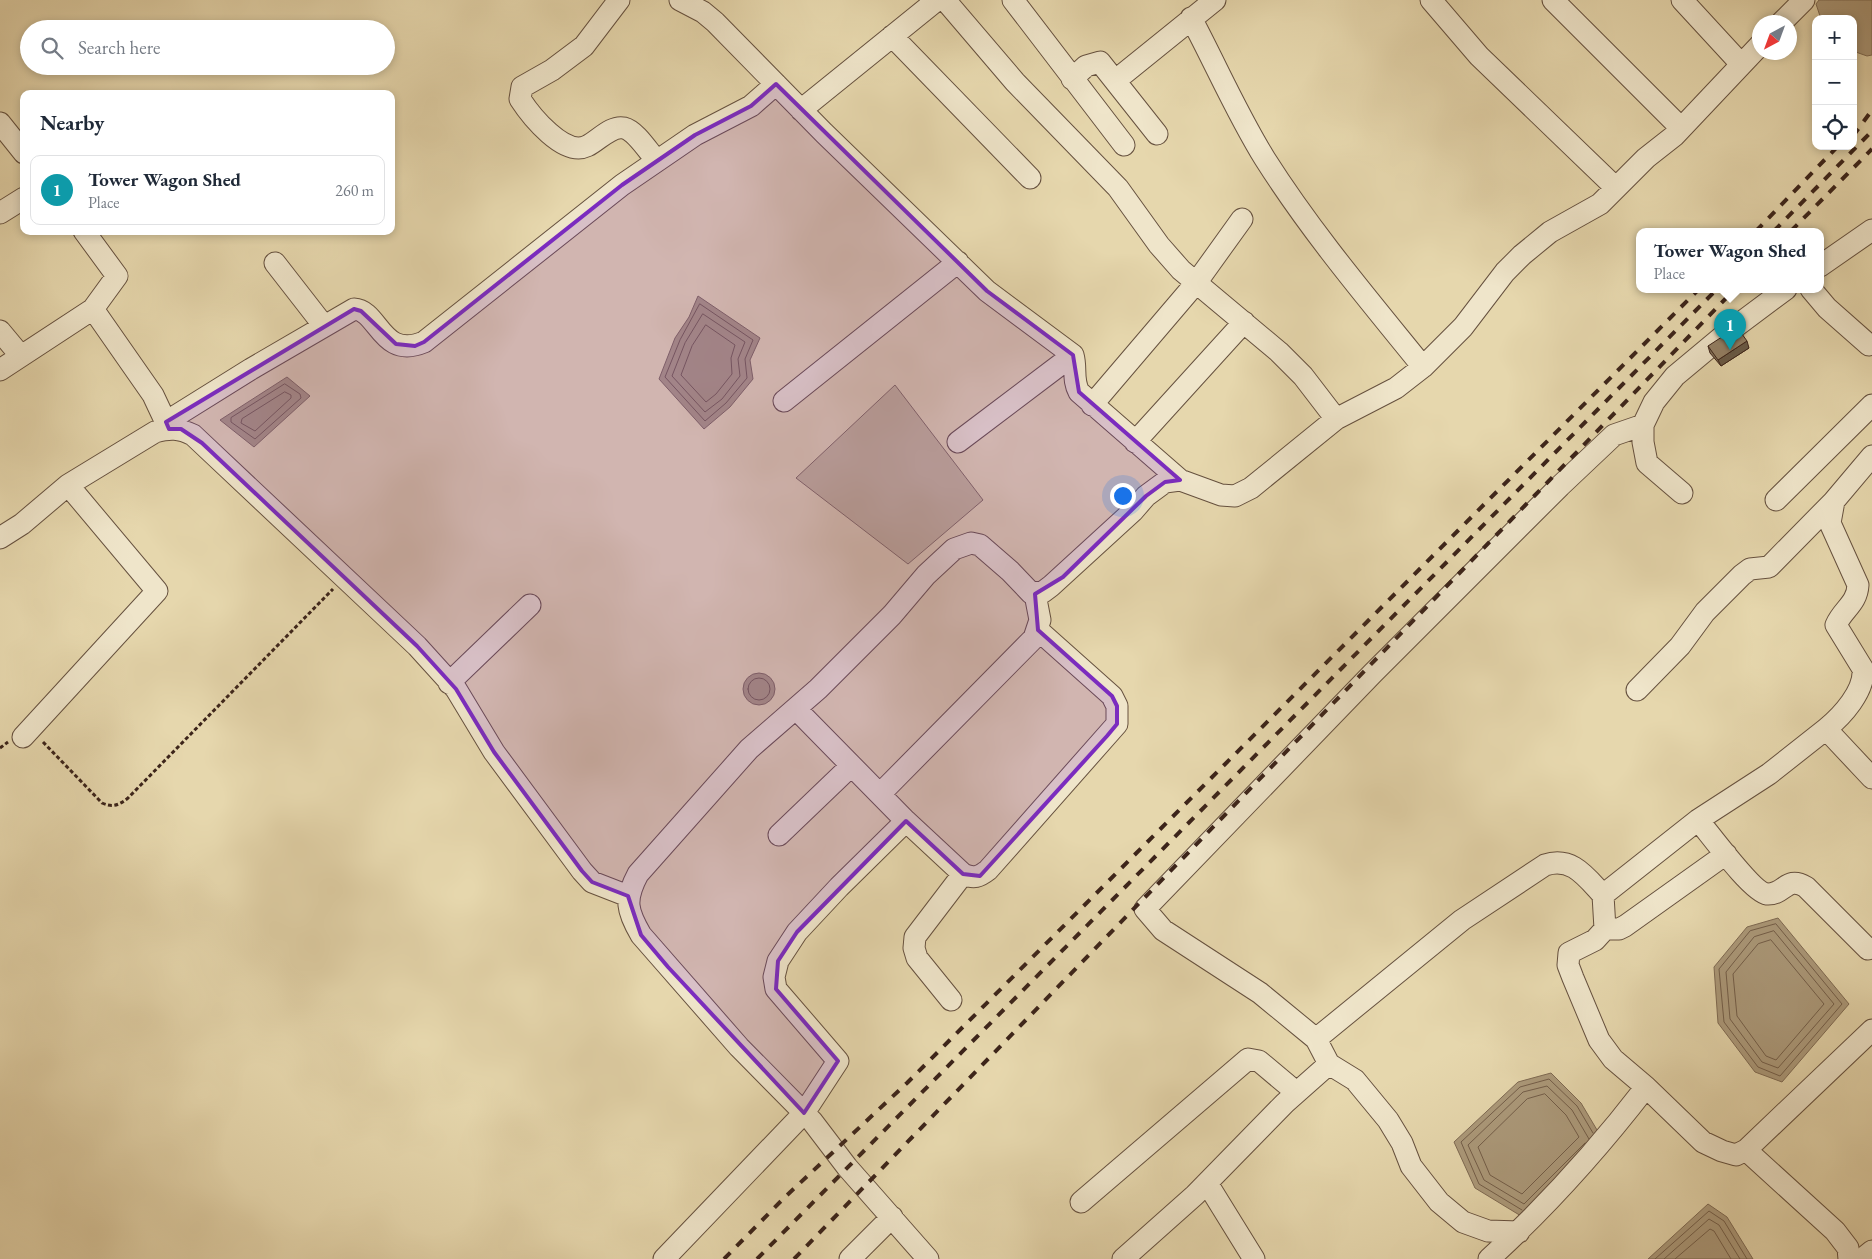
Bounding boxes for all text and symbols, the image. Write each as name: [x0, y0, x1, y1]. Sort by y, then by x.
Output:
north arrow: [1752, 15, 1797, 60]
map controls: [1812, 15, 1857, 150]
button: +: [1812, 15, 1857, 60]
search box: [20, 20, 395, 75]
icon: search: [38, 34, 66, 62]
text: Search here: [78, 35, 160, 60]
button: −: [1812, 60, 1857, 105]
button: locate: [1812, 105, 1857, 150]
text: Nearby: [40, 109, 104, 136]
text: Tower Wagon Shed: [88, 167, 241, 192]
text: 1: [53, 180, 61, 201]
text: 260 m: [335, 180, 374, 201]
text: Place: [88, 192, 120, 213]
popup: [1636, 228, 1824, 293]
text: Tower Wagon Shed: [1653, 238, 1807, 263]
text: Place: [1653, 263, 1685, 284]
pin: 1: [1714, 309, 1746, 350]
your location: [1110, 483, 1136, 509]

